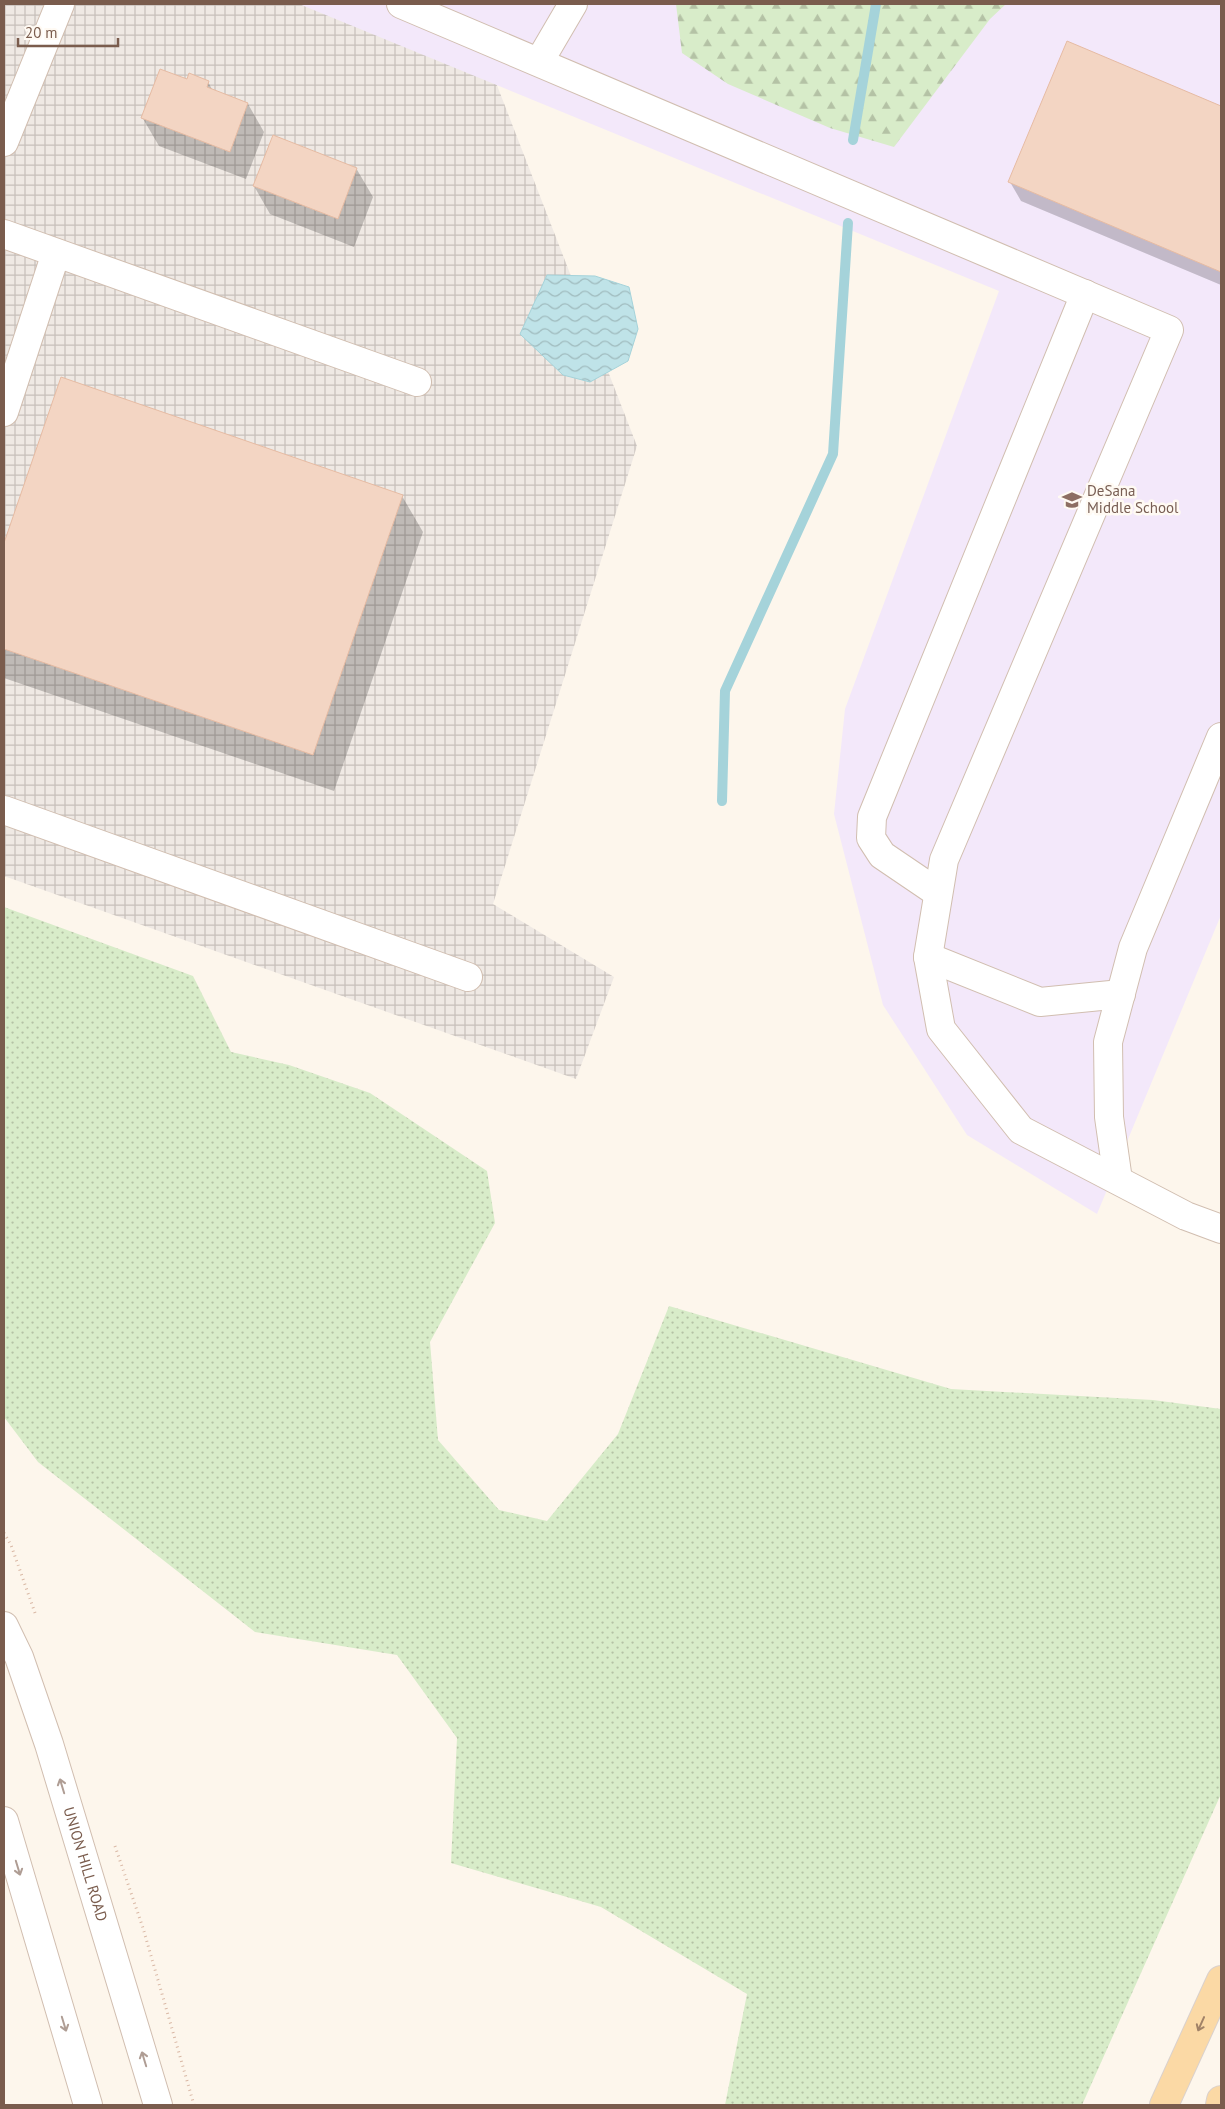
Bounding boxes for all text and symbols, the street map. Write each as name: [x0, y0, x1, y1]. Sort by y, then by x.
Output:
scale bar: [18, 15, 118, 47]
text: 20 m: [25, 23, 58, 42]
place label: DeSana Middle School: [1087, 481, 1179, 517]
school or university icon: DeSana Middle School: [1061, 489, 1083, 511]
one-way arrow: [56, 1778, 66, 1794]
street label: UNION HILL ROAD: [60, 1804, 112, 1924]
one-way arrow: [13, 1860, 23, 1876]
one-way arrow: [59, 2016, 69, 2032]
one-way arrow: [1196, 2016, 1205, 2031]
one-way arrow: [138, 2051, 148, 2067]

